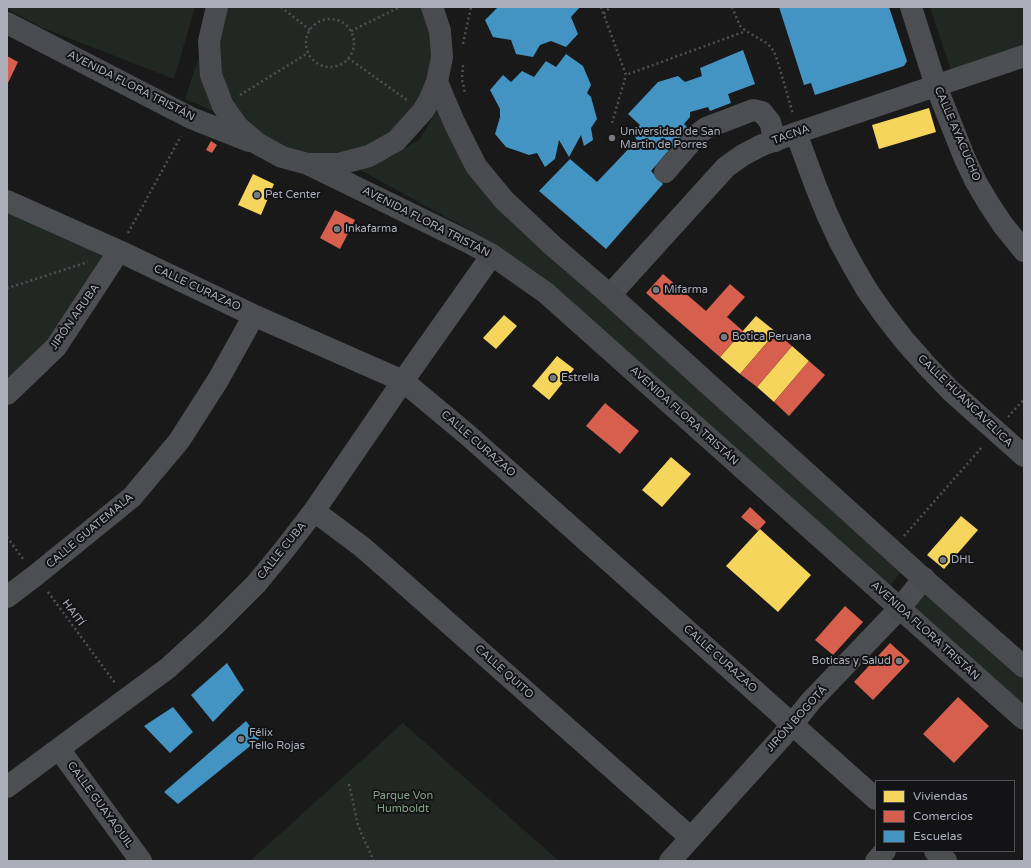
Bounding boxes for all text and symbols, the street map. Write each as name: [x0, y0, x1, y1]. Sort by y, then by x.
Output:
street label: AVENIDA FLORA TRISTÁN: [65, 48, 197, 124]
street label: CALLE AYACUCHO: [931, 85, 983, 183]
street label: TACNA: [771, 122, 811, 148]
place label: Universidad de San Martin de Porres: [620, 125, 720, 151]
marker: Universidad de San Martin de Porres: [607, 133, 617, 143]
street label: AVENIDA FLORA TRISTÁN: [360, 184, 492, 260]
place label: Pet Center: [265, 188, 320, 202]
marker: Pet Center: [252, 190, 262, 200]
place label: Inkafarma: [345, 222, 397, 236]
marker: Inkafarma: [332, 224, 342, 234]
street label: CALLE CURAZAO: [151, 262, 243, 314]
street label: JIRÓN ARUBA: [48, 282, 102, 352]
place label: Mifarma: [664, 283, 708, 297]
marker: Mifarma: [651, 285, 661, 295]
place label: Botica Peruana: [732, 330, 811, 344]
marker: Botica Peruana: [719, 332, 729, 342]
street label: CALLE HUANCAVELICA: [915, 352, 1015, 450]
street label: AVENIDA FLORA TRISTÁN: [627, 364, 741, 468]
place label: Estrella: [561, 371, 599, 385]
marker: Estrella: [548, 373, 558, 383]
street label: CALLE CURAZAO: [438, 408, 518, 480]
street label: CALLE GUATEMALA: [44, 491, 136, 571]
street label: CALLE CUBA: [255, 520, 309, 582]
place label: DHL: [951, 553, 974, 567]
marker: DHL: [938, 555, 948, 565]
street label: AVENIDA FLORA TRISTÁN: [868, 579, 982, 683]
street label: HAITÍ: [59, 597, 87, 629]
street label: CALLE CURAZAO: [680, 623, 760, 695]
street label: CALLE QUITO: [472, 642, 536, 702]
place label: Boticas y Salud: [812, 654, 891, 668]
marker: Boticas y Salud: [894, 656, 904, 666]
street label: JIRÓN BOGOTÁ: [764, 683, 830, 755]
place label: Félix Tello Rojas: [249, 726, 305, 752]
marker: Félix Tello Rojas: [236, 734, 246, 744]
street label: CALLE GUAYAQUIL: [64, 759, 136, 851]
legend: [875, 780, 1015, 852]
park label: Parque Von Humboldt: [373, 789, 433, 815]
text: Viviendas: [913, 789, 968, 803]
text: Comercios: [913, 809, 973, 823]
text: Escuelas: [913, 829, 962, 843]

